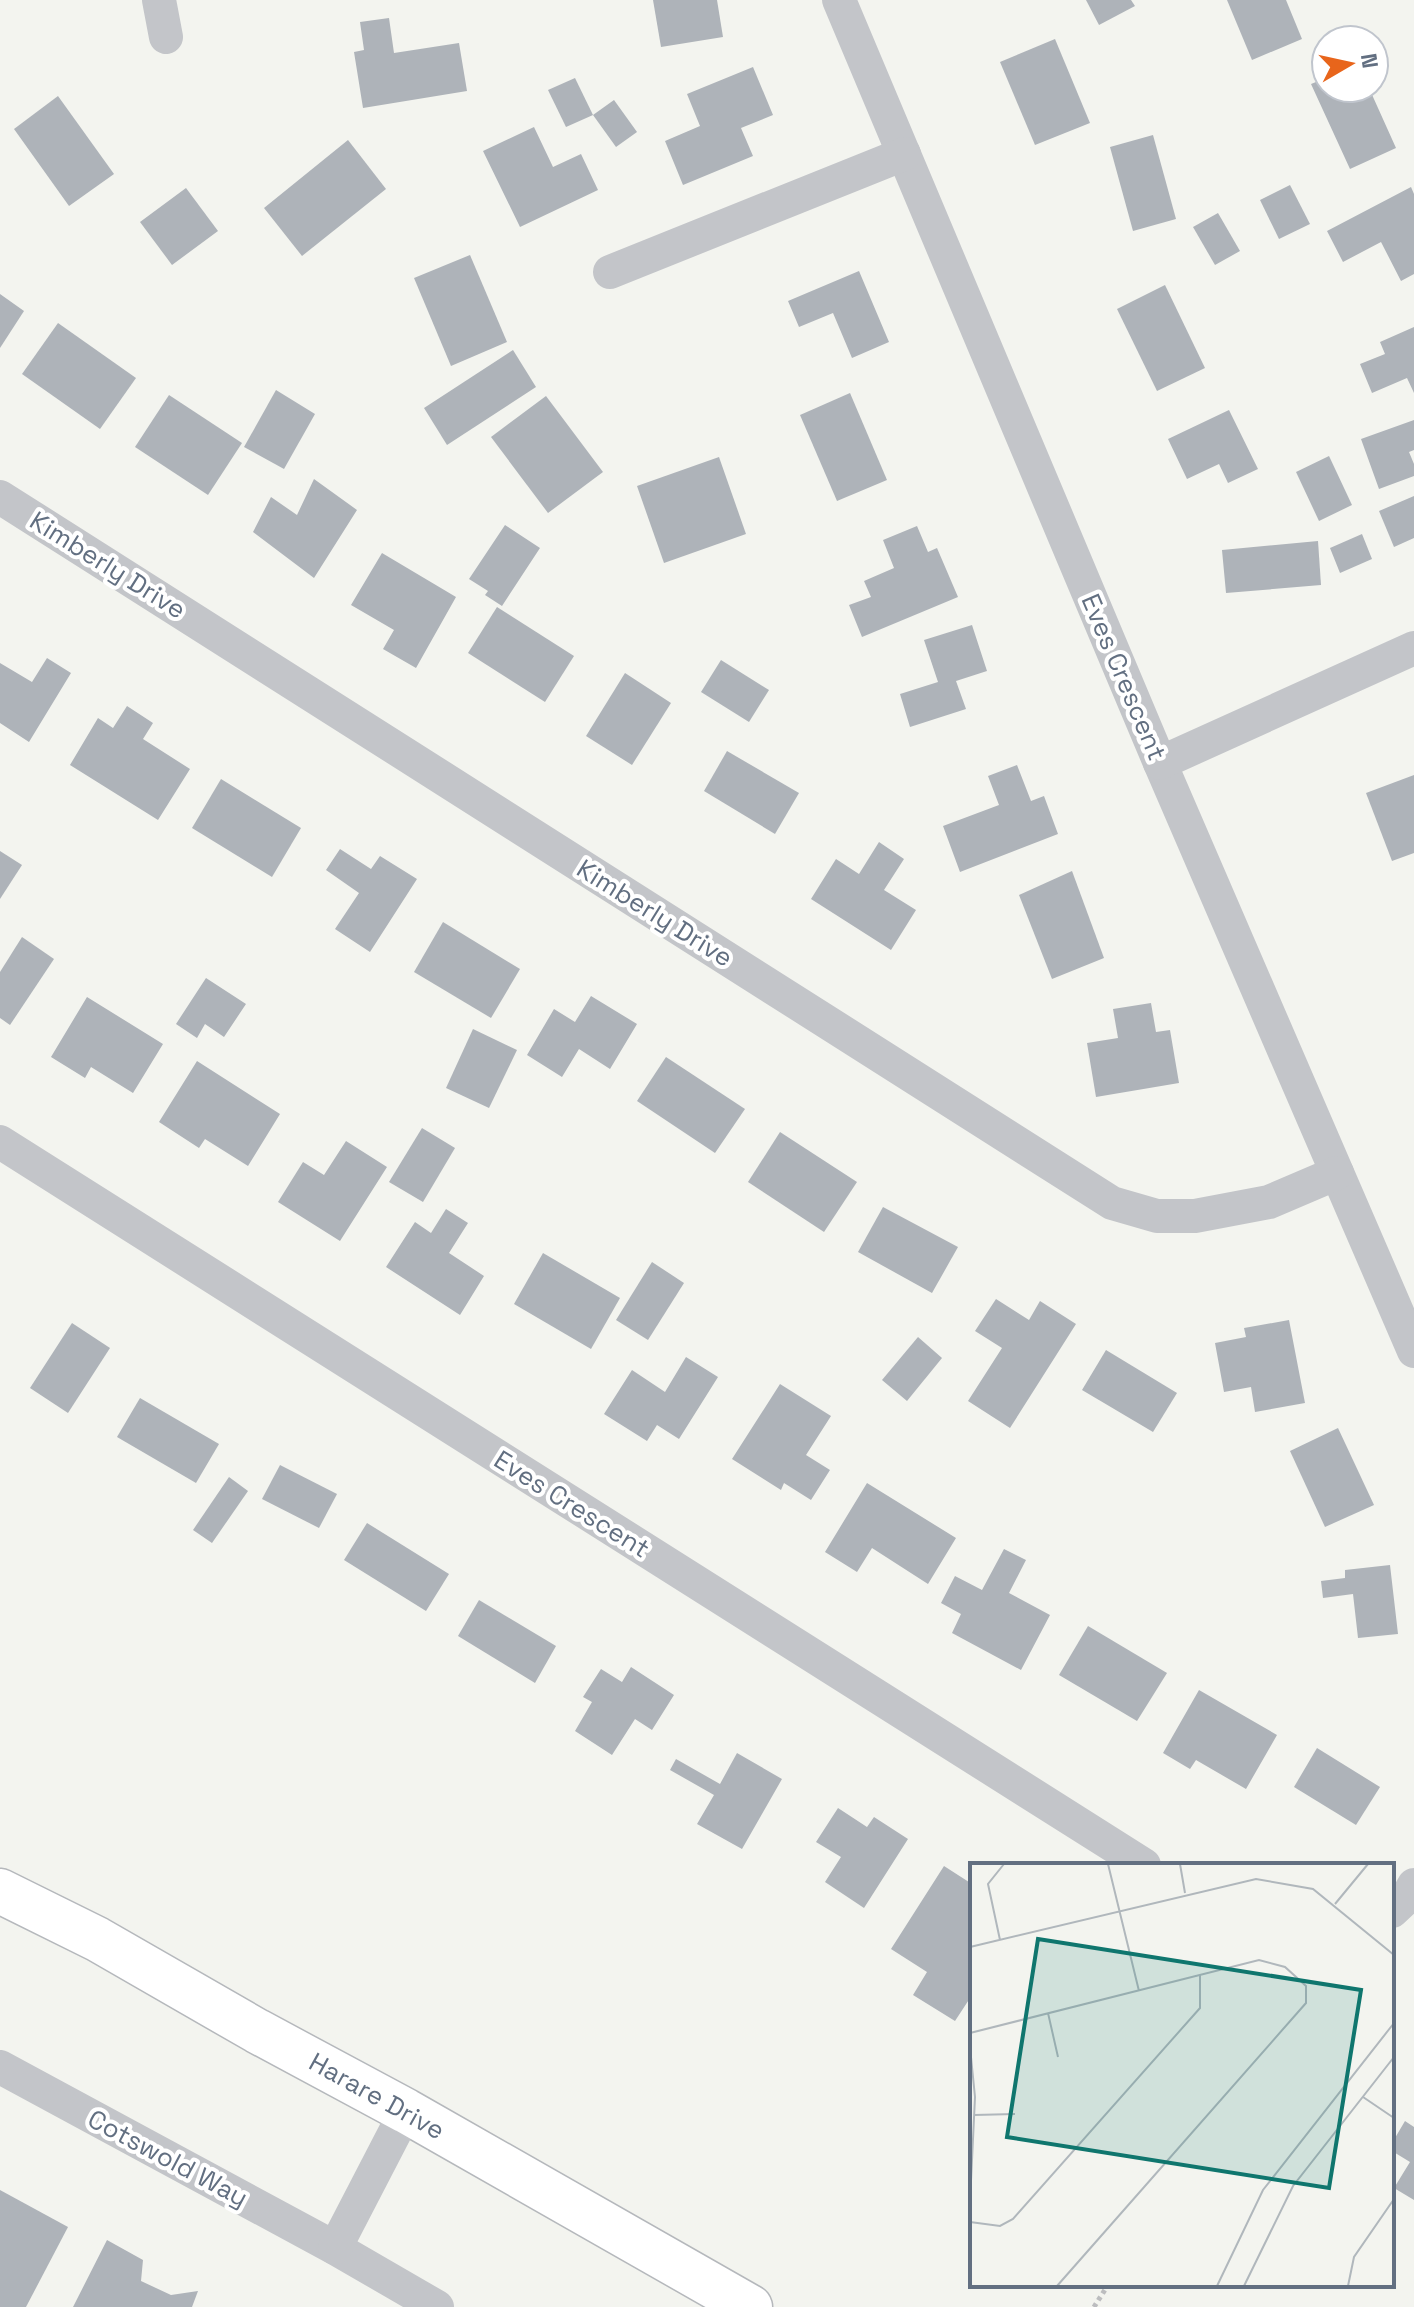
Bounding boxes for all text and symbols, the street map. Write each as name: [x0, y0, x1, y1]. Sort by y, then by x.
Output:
north arrow: [1310, 24, 1390, 104]
text: N: [1355, 51, 1385, 70]
street label: Kimberly Drive: [24, 503, 192, 627]
street label: Eves Crescent: [1074, 589, 1174, 765]
street label: Kimberly Drive: [571, 851, 739, 975]
street label: Eves Crescent: [488, 1443, 656, 1565]
inset map: [970, 1863, 1394, 2287]
street label: Harare Drive: [303, 2045, 451, 2147]
street label: Cotswold Way: [82, 2101, 254, 2215]

